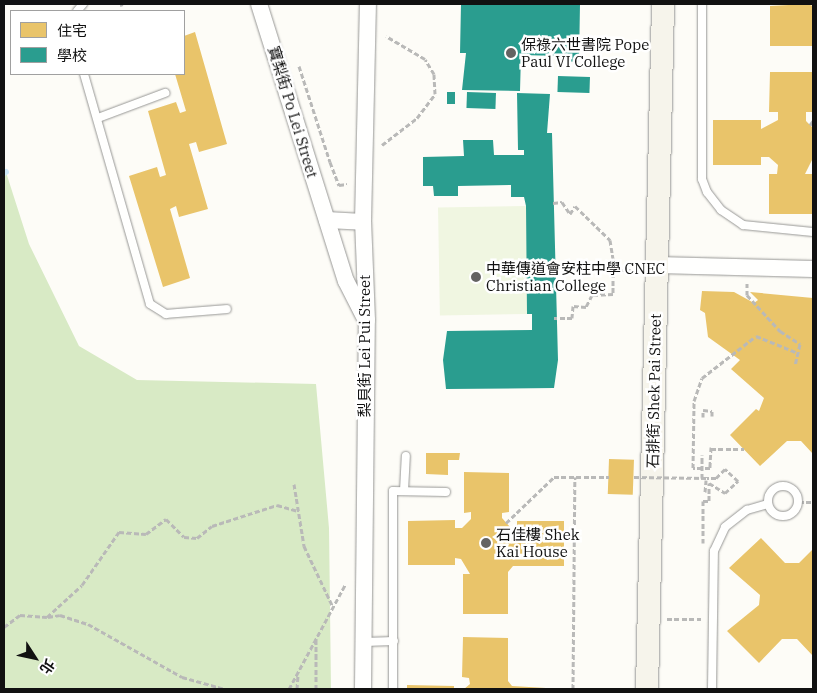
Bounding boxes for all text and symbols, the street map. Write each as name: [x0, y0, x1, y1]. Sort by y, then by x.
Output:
legend: [10, 10, 185, 75]
text: 住宅: [57, 21, 87, 40]
place label: 保祿六世書院 Pope Paul VI College: [521, 35, 649, 70]
street label: 寶梨街 Po Lei Street: [264, 44, 322, 180]
text: 學校: [57, 46, 87, 65]
marker: 保祿六世書院 Pope Paul VI College: [505, 47, 517, 59]
place label: 中華傳道會安柱中學 CNEC Christian College: [486, 259, 665, 294]
marker: 中華傳道會安柱中學 CNEC Christian College: [470, 271, 482, 283]
street label: 梨貝街 Lei Pui Street: [356, 275, 374, 417]
street label: 石排街 Shek Pai Street: [644, 314, 664, 468]
place label: 石佳樓 Shek Kai House: [496, 525, 579, 560]
marker: 石佳樓 Shek Kai House: [480, 537, 492, 549]
north arrow: [10, 633, 60, 683]
text: 北: [36, 656, 59, 677]

